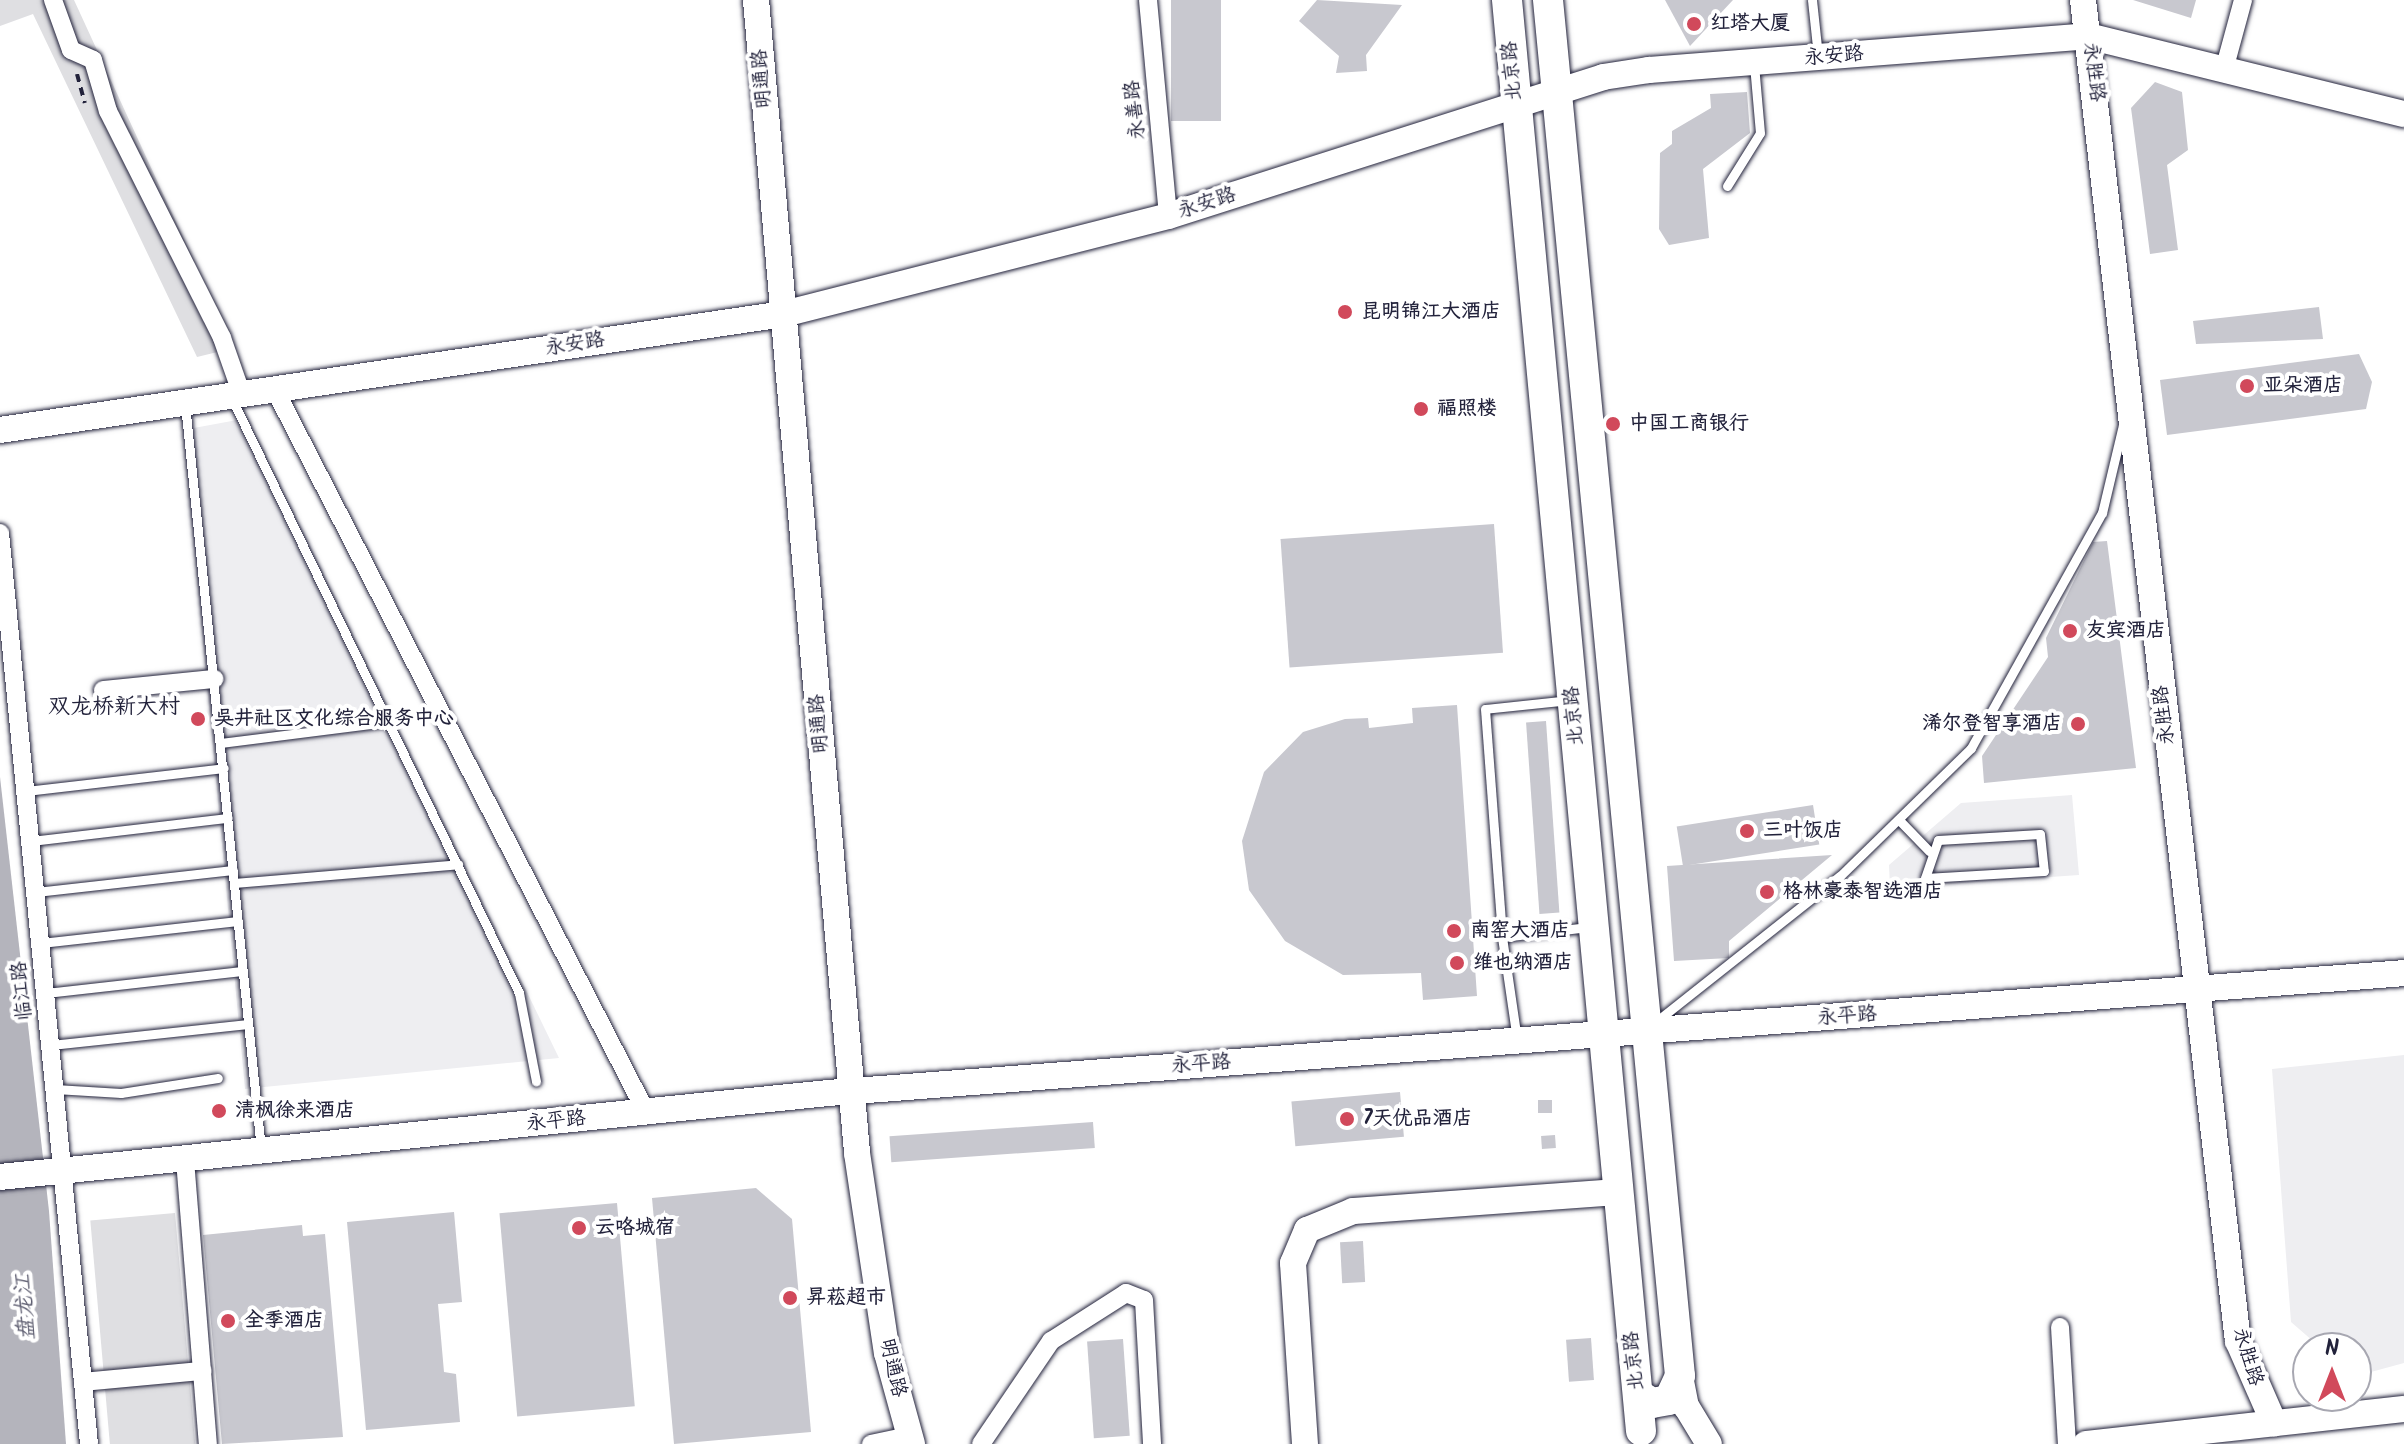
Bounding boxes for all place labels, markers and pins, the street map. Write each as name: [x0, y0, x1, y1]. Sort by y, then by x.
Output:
place label: 红塔大厦: [1710, 12, 1790, 36]
marker: 红塔大厦: [1685, 15, 1703, 33]
place label: 昆明锦江大酒店: [1361, 300, 1501, 324]
marker: 昆明锦江大酒店: [1336, 303, 1354, 321]
place label: 亚朵酒店: [2263, 374, 2343, 398]
marker: 亚朵酒店: [2238, 377, 2256, 395]
place label: 福照楼: [1437, 397, 1497, 421]
marker: 福照楼: [1412, 400, 1430, 418]
place label: 中国工商银行: [1629, 412, 1749, 436]
marker: 中国工商银行: [1604, 415, 1622, 433]
place label: 友宾酒店: [2086, 619, 2166, 643]
marker: 友宾酒店: [2061, 622, 2079, 640]
place label: 吴井社区文化综合服务中心: [214, 707, 454, 731]
marker: 吴井社区文化综合服务中心: [189, 710, 207, 728]
place label: 浠尔登智享酒店: [1922, 712, 2062, 736]
marker: 浠尔登智享酒店: [2069, 715, 2087, 733]
place label: 三叶饭店: [1763, 819, 1843, 843]
marker: 三叶饭店: [1738, 822, 1756, 840]
place label: 格林豪泰智选酒店: [1783, 880, 1943, 904]
marker: 格林豪泰智选酒店: [1758, 883, 1776, 901]
place label: 南窑大酒店: [1470, 919, 1570, 943]
marker: 南窑大酒店: [1445, 922, 1463, 940]
place label: 维也纳酒店: [1473, 951, 1573, 975]
marker: 维也纳酒店: [1448, 954, 1466, 972]
place label: 清枫徐来酒店: [235, 1099, 355, 1123]
marker: 清枫徐来酒店: [210, 1102, 228, 1120]
place label: 7天优品酒店: [1363, 1107, 1472, 1131]
marker: 7天优品酒店: [1338, 1110, 1356, 1128]
place label: 云咯城宿: [595, 1216, 675, 1240]
marker: 云咯城宿: [570, 1219, 588, 1237]
place label: 昇菘超市: [806, 1286, 886, 1310]
marker: 昇菘超市: [781, 1289, 799, 1307]
place label: 全季酒店: [244, 1309, 324, 1333]
marker: 全季酒店: [219, 1312, 237, 1330]

